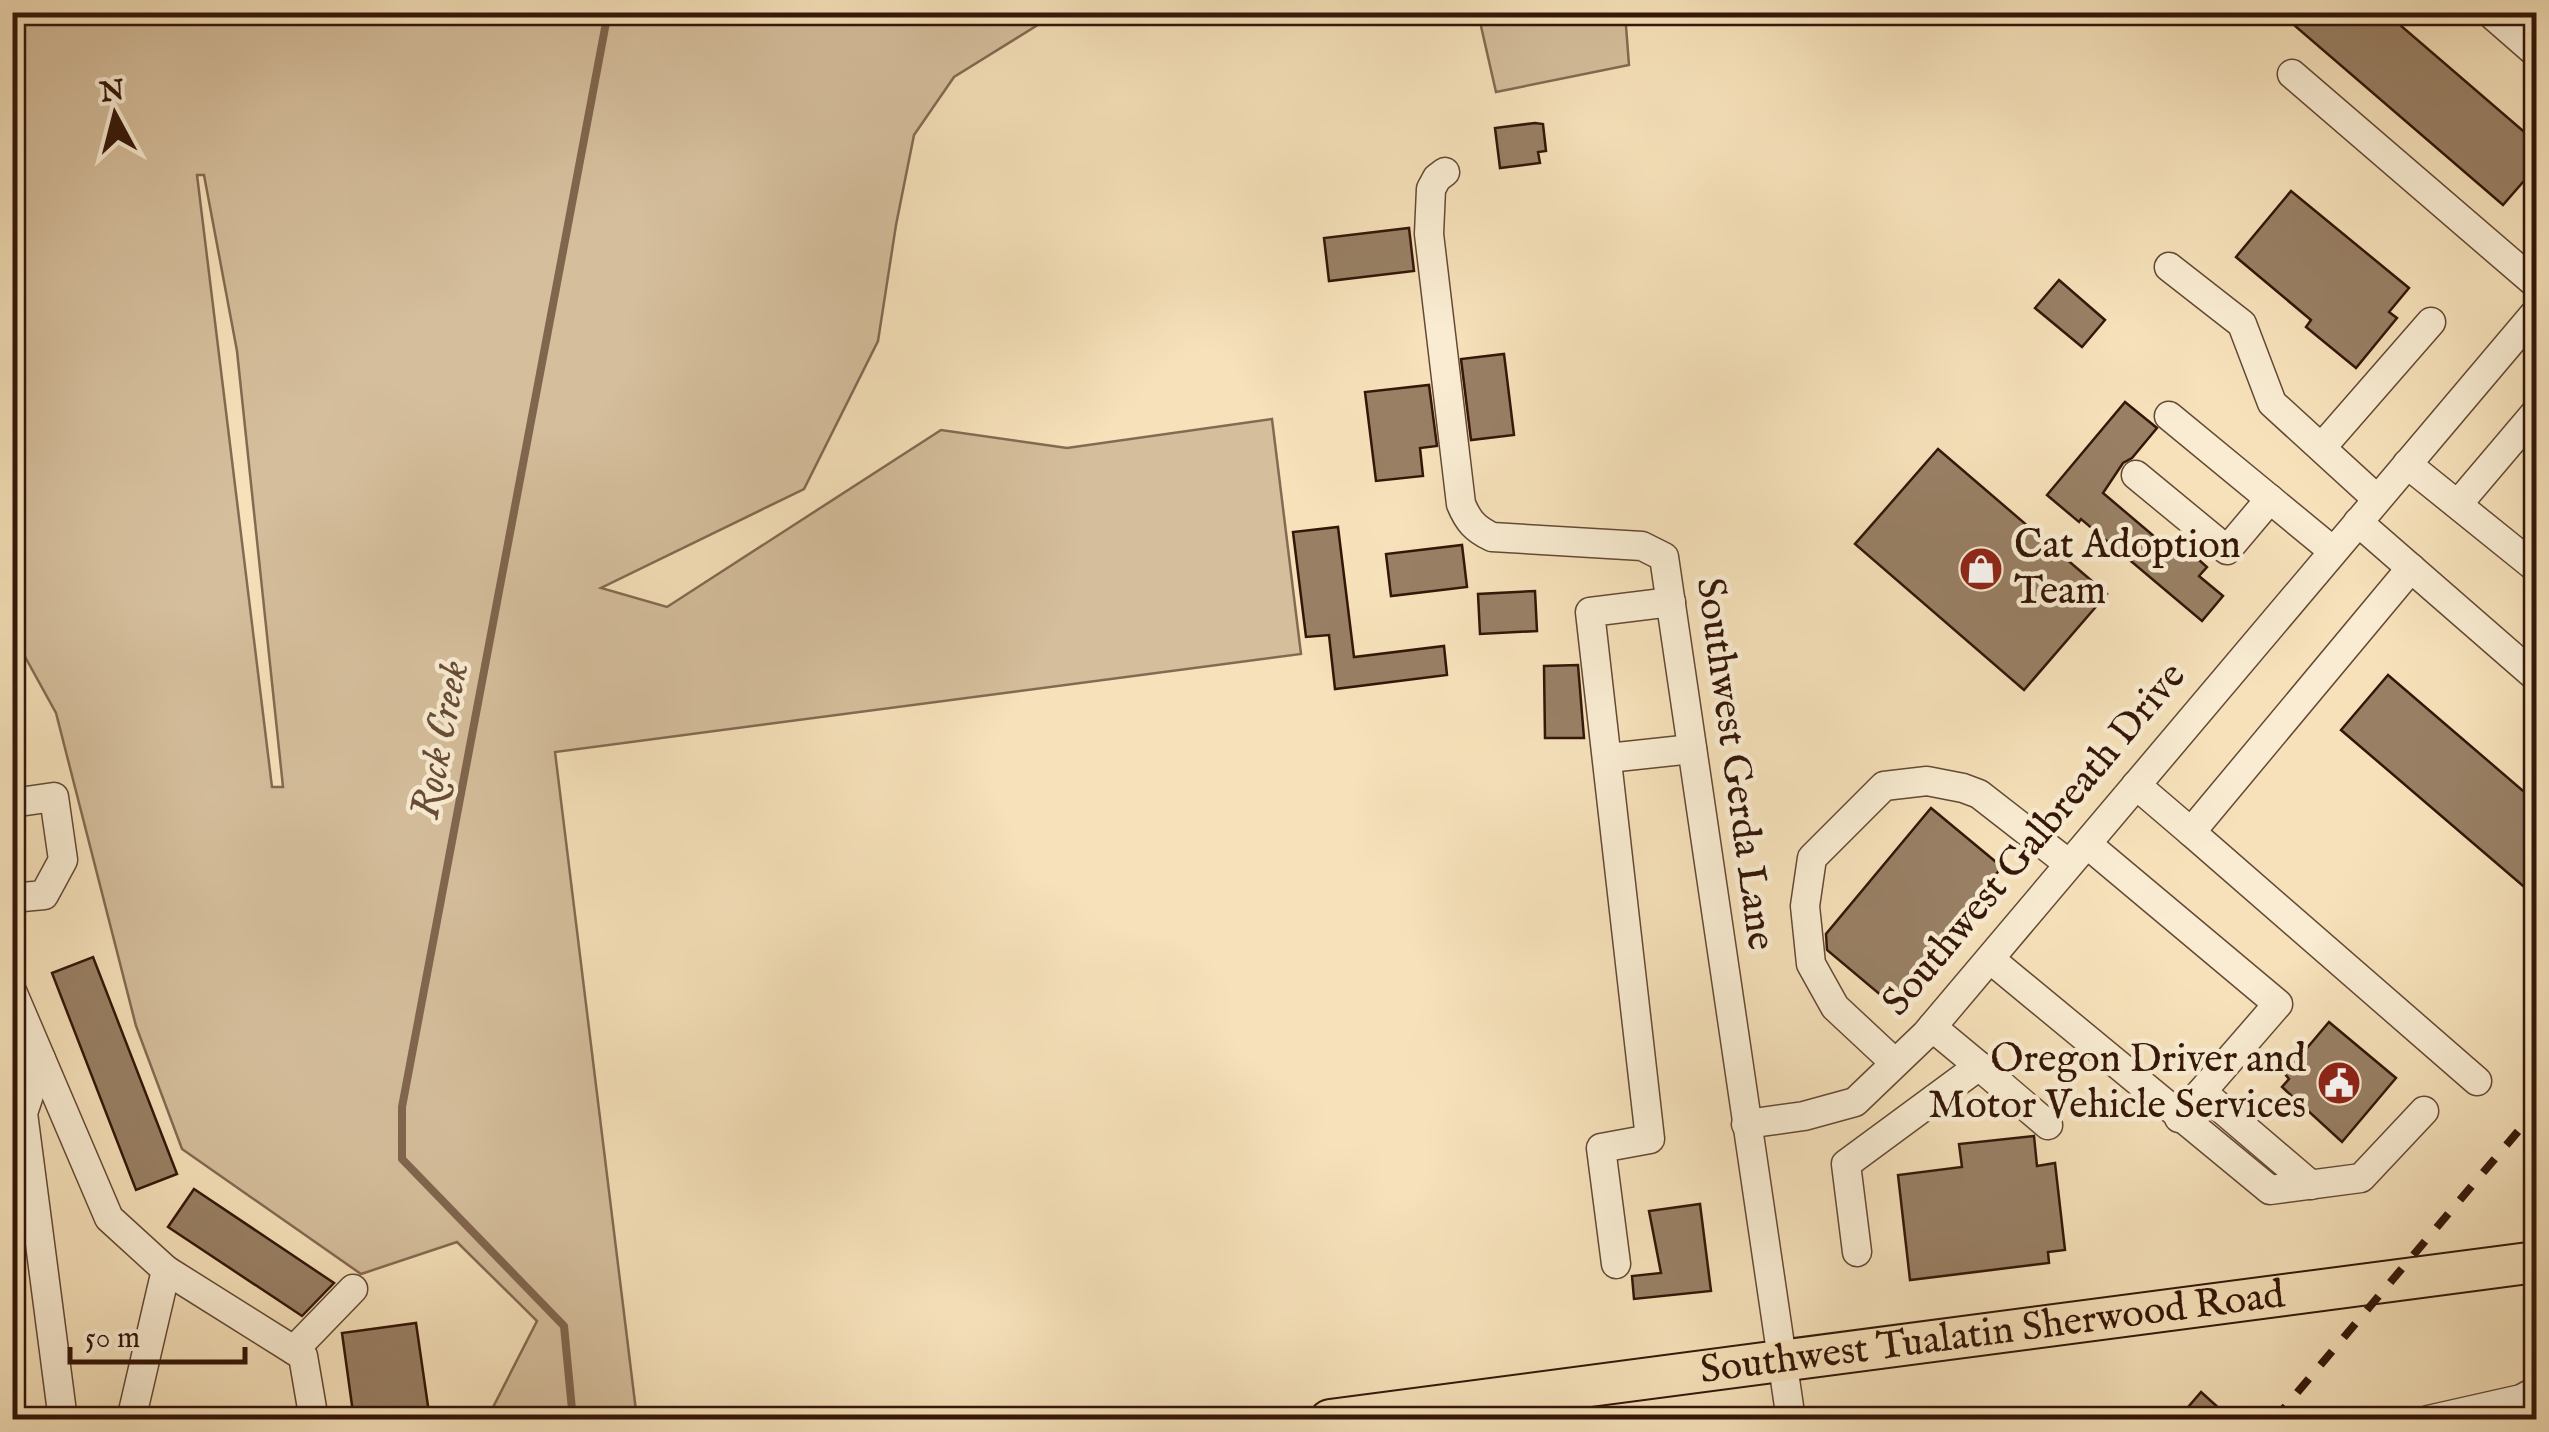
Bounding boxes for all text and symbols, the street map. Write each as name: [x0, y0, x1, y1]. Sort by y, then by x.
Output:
north arrow: [65, 65, 165, 165]
text: N: [97, 74, 126, 112]
place label: Cat Adoption Team: [2014, 521, 2241, 618]
shop icon: Cat Adoption Team: [1958, 546, 2004, 592]
street label: Southwest Gerda Lane: [1683, 574, 1785, 954]
street label: Southwest Galbreath Drive: [1872, 653, 2198, 1027]
water label: Rock Creek: [400, 656, 482, 824]
place label: Oregon Driver and Motor Vehicle Services: [1928, 1035, 2307, 1132]
public building icon: Oregon Driver and Motor Vehicle Services: [2316, 1060, 2362, 1106]
street label: Southwest Tualatin Sherwood Road: [1697, 1270, 2288, 1397]
scale bar: [70, 1302, 245, 1364]
text: 50 m: [85, 1320, 140, 1358]

